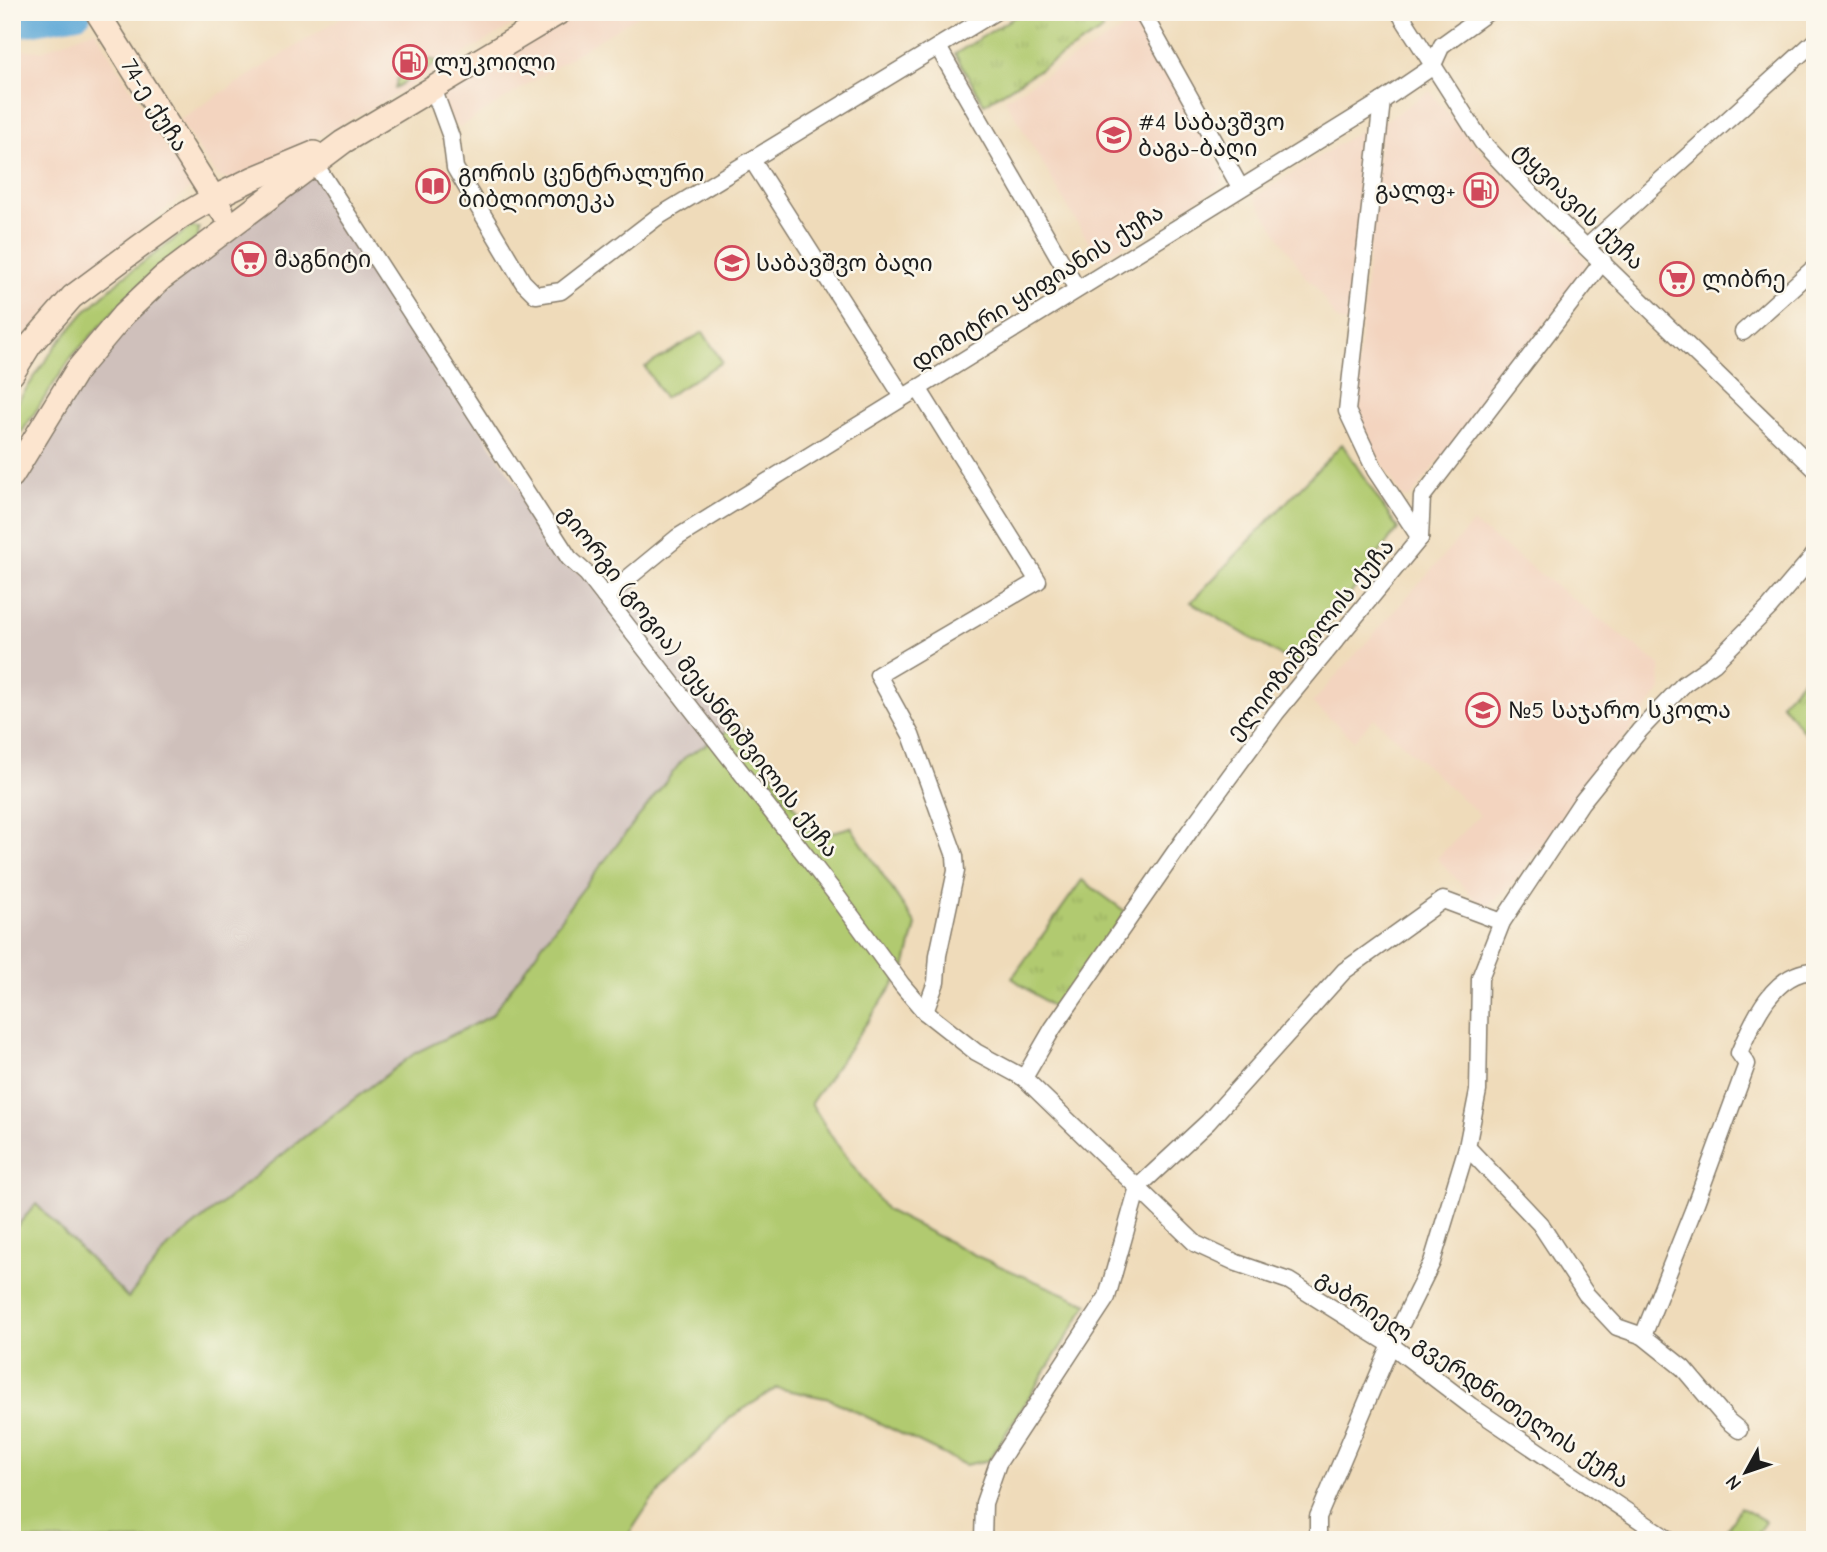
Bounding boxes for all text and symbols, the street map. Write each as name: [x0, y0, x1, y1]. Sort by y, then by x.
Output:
fuel station icon: ლუკოილი: [391, 43, 429, 81]
place label: ლუკოილი: [434, 49, 556, 76]
street label: 74-ე ქუჩა: [115, 54, 194, 157]
place label: #4 საბავშვო ბაგა-ბაღი: [1138, 109, 1285, 162]
school or university icon: #4 საბავშვო ბაგა-ბაღი: [1095, 116, 1133, 154]
street label: ტყვიავის ქუჩა: [1508, 137, 1650, 276]
place label: გორის ცენტრალური ბიბლიოთეკა: [458, 160, 705, 213]
library icon: გორის ცენტრალური ბიბლიოთეკა: [414, 167, 452, 205]
fuel station icon: გალფ+: [1462, 171, 1500, 209]
place label: გალფ+: [1375, 177, 1456, 204]
street label: დიმიტრი ყიფიანის ქუჩა: [906, 198, 1168, 376]
supermarket icon: მაგნიტი: [230, 240, 268, 278]
school or university icon: საბავშვო ბაღი: [713, 244, 751, 282]
place label: მაგნიტი: [274, 246, 371, 273]
place label: საბავშვო ბაღი: [756, 250, 933, 277]
supermarket icon: ლიბრე: [1658, 260, 1696, 298]
place label: ლიბრე: [1702, 266, 1786, 293]
street label: გიორგი (გოგია) მეყანწიშვილის ქუჩა: [553, 500, 844, 863]
street label: ელიოზიშვილის ქუჩა: [1221, 533, 1400, 745]
school or university icon: №5 საჯარო სკოლა: [1464, 691, 1502, 729]
place label: №5 საჯარო სკოლა: [1508, 697, 1731, 724]
street label: გაბრიელ გვერდწითელის ქუჩა: [1311, 1264, 1634, 1494]
north arrow: [1712, 1436, 1782, 1506]
text: N: [1721, 1470, 1746, 1494]

